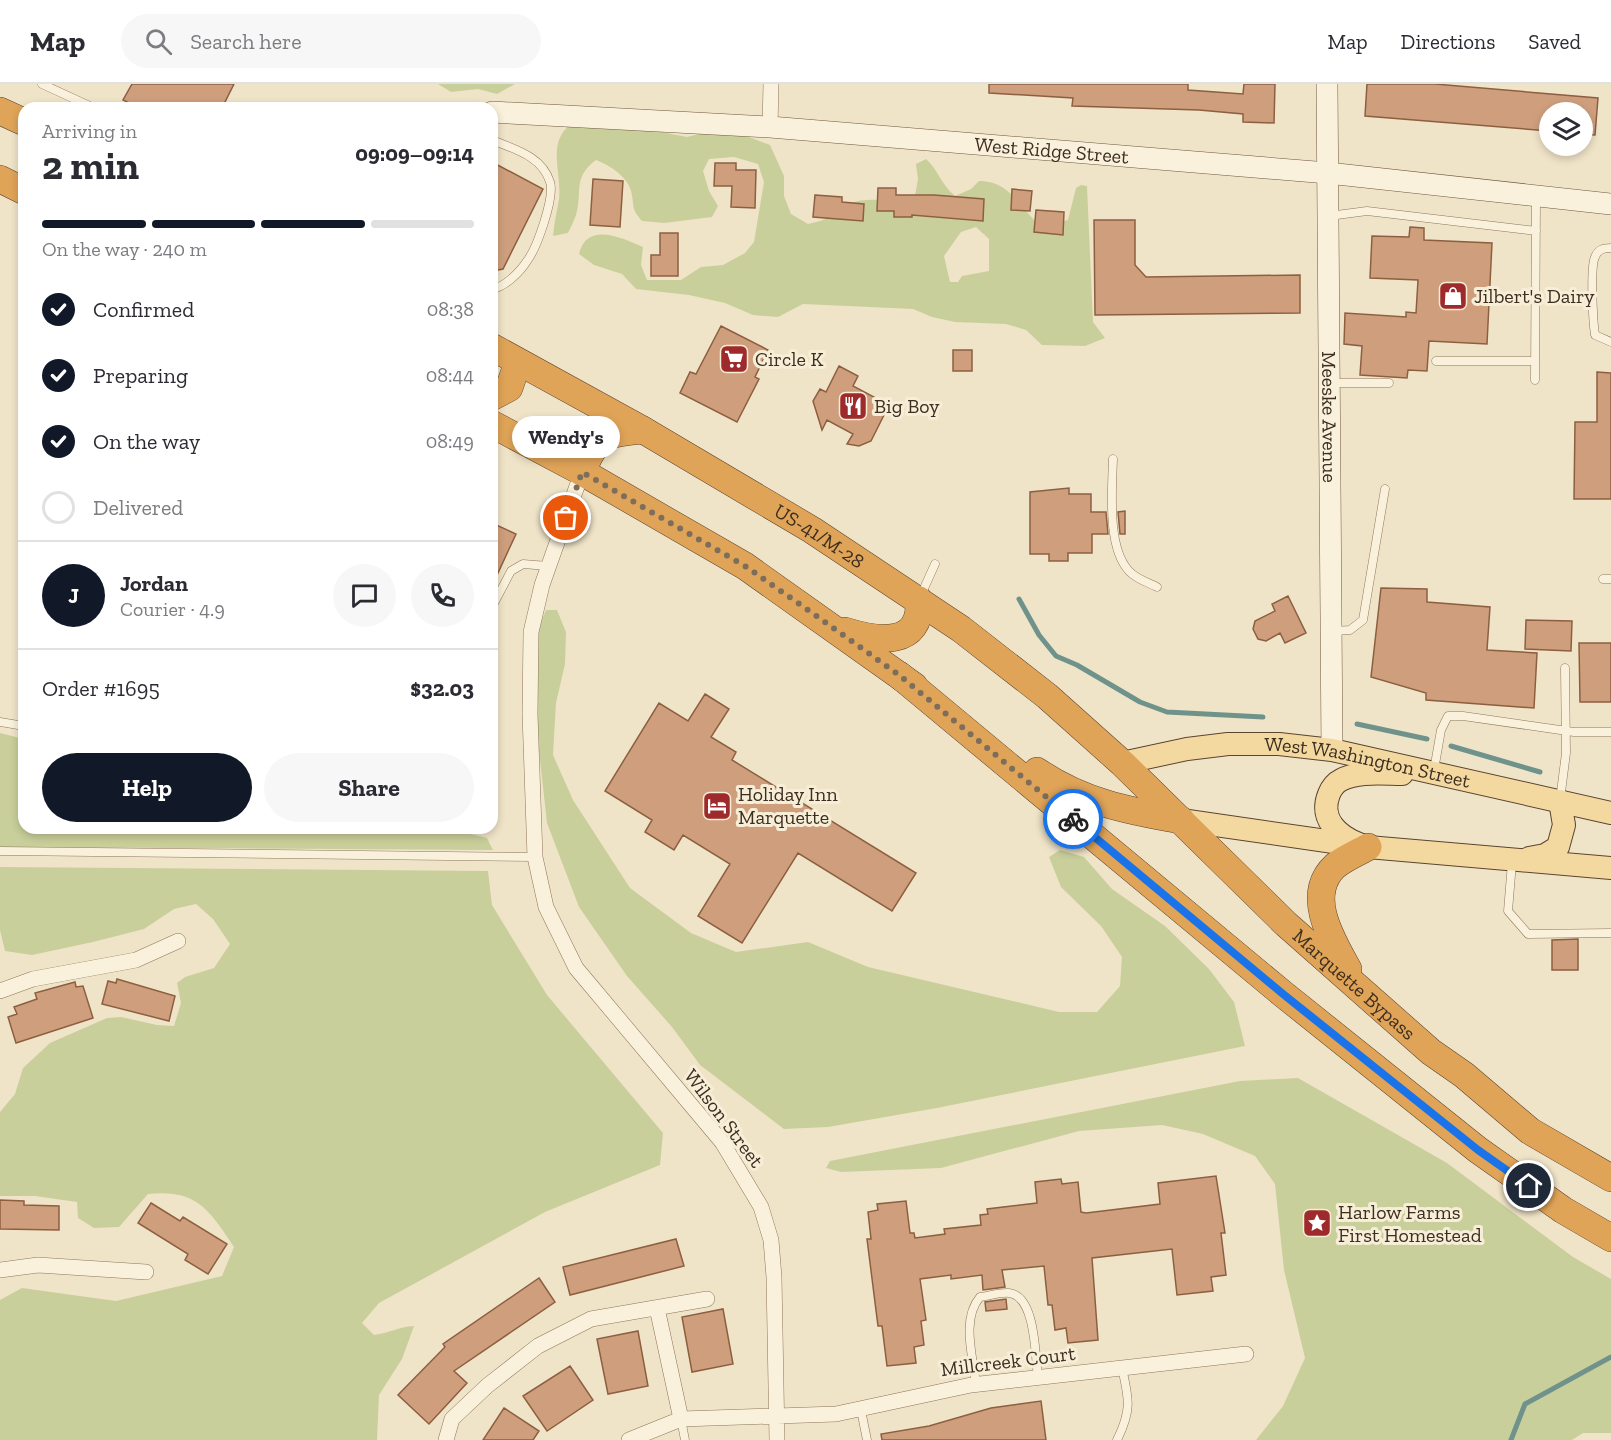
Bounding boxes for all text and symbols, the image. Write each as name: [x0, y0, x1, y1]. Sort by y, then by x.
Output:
search box: [121, 14, 541, 68]
text: Map: [30, 25, 85, 58]
icon: search: [142, 25, 175, 58]
text: Search here: [190, 28, 302, 55]
text: Map: [1328, 29, 1368, 54]
text: Directions: [1401, 29, 1495, 54]
text: Saved: [1528, 29, 1581, 54]
map controls: [1539, 102, 1593, 156]
button: layers: [1539, 102, 1593, 156]
text: Arriving in: [42, 119, 137, 143]
street label: West Ridge Street: [974, 132, 1130, 169]
text: 09:09–09:14: [355, 140, 474, 167]
text: 2 min: [42, 142, 139, 189]
text: On the way · 240 m: [42, 237, 207, 261]
shop icon: Jilbert's Dairy: [1437, 280, 1469, 312]
place label: Jilbert's Dairy: [1474, 284, 1595, 308]
icon: check: [42, 293, 75, 326]
text: Confirmed: [93, 296, 194, 323]
text: 08:38: [427, 297, 474, 321]
supermarket icon: Circle K: [718, 343, 750, 375]
place label: Circle K: [755, 347, 823, 371]
street label: Meeske Avenue: [1317, 351, 1342, 483]
icon: check: [42, 359, 75, 392]
text: Preparing: [93, 362, 188, 389]
text: 08:44: [426, 363, 474, 387]
restaurant icon: Big Boy: [837, 390, 869, 422]
place label: Big Boy: [874, 394, 940, 418]
callout: Wendy's: [512, 416, 620, 458]
icon: check: [42, 425, 75, 458]
text: Wendy's: [528, 425, 604, 449]
text: On the way: [93, 428, 200, 455]
text: 08:49: [426, 429, 474, 453]
pin: [540, 492, 591, 543]
text: Delivered: [93, 494, 183, 521]
street label: US-41/M-28: [770, 498, 869, 573]
icon: bag: [549, 501, 582, 534]
button: chat: [333, 564, 396, 627]
button: phone: [411, 564, 474, 627]
text: Jordan: [120, 570, 188, 597]
text: J: [68, 582, 79, 609]
text: Courier · 4.9: [120, 597, 225, 621]
text: Order #1695: [42, 675, 160, 702]
text: $32.03: [410, 675, 474, 702]
street label: West Washington Street: [1265, 732, 1473, 793]
button: Help: [42, 753, 252, 822]
button: Share: [264, 753, 474, 822]
place label: Holiday Inn Marquette: [738, 782, 838, 829]
courier: [1043, 789, 1103, 849]
hotel icon: Holiday Inn Marquette: [701, 790, 733, 822]
icon: bike: [1057, 803, 1090, 836]
street label: Marquette Bypass: [1288, 924, 1421, 1045]
street label: Wilson Street: [679, 1064, 769, 1172]
pin: [1503, 1160, 1554, 1211]
icon: home: [1512, 1169, 1545, 1202]
place label: Harlow Farms First Homestead: [1338, 1200, 1482, 1247]
place icon: Harlow Farms First Homestead: [1301, 1207, 1333, 1239]
street label: Millcreek Court: [939, 1341, 1077, 1381]

